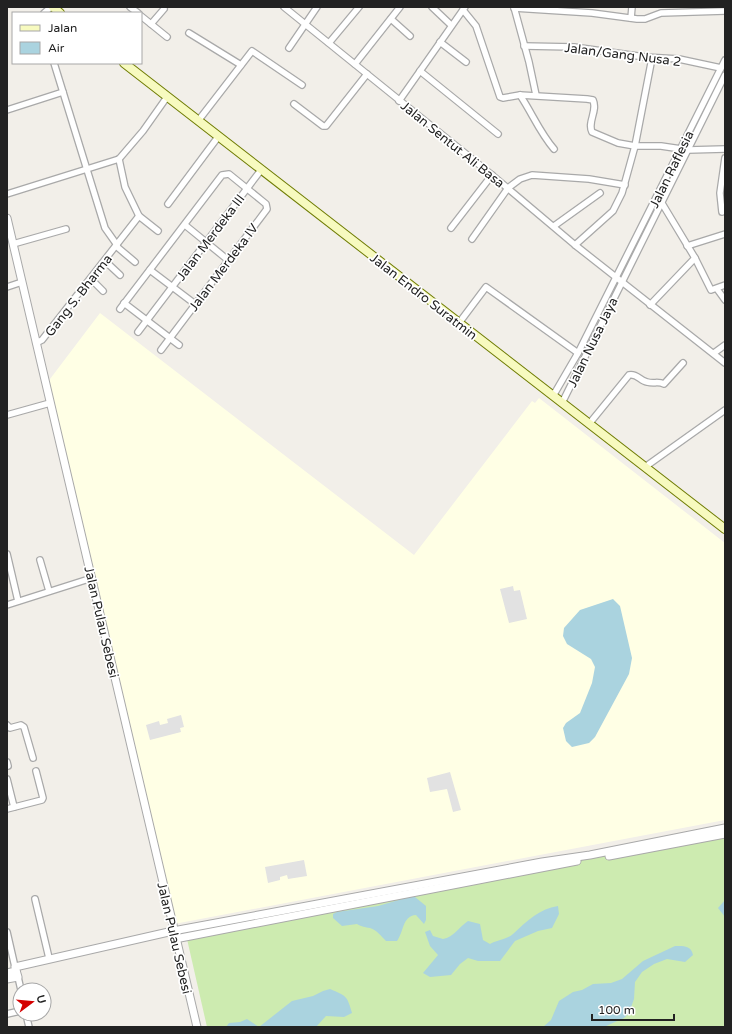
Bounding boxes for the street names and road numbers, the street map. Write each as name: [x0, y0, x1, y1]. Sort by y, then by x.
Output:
street label: Jalan/Gang Nusa 2: [564, 40, 682, 70]
street label: Jalan Sentut Ali Basa: [397, 98, 507, 192]
street label: Jalan Raflesia: [646, 128, 698, 211]
street label: Jalan Merdeka III: [173, 191, 248, 284]
street label: Jalan Merdeka IV: [186, 221, 262, 315]
street label: Jalan Endro Suratmin: [367, 250, 480, 344]
street label: Gang S. Bharma: [42, 251, 116, 340]
street label: Jalan Nusa Jaya: [564, 295, 622, 390]
street label: Jalan Pulau Sebesi: [80, 565, 122, 680]
street label: Jalan Pulau Sebesi: [153, 881, 195, 996]

